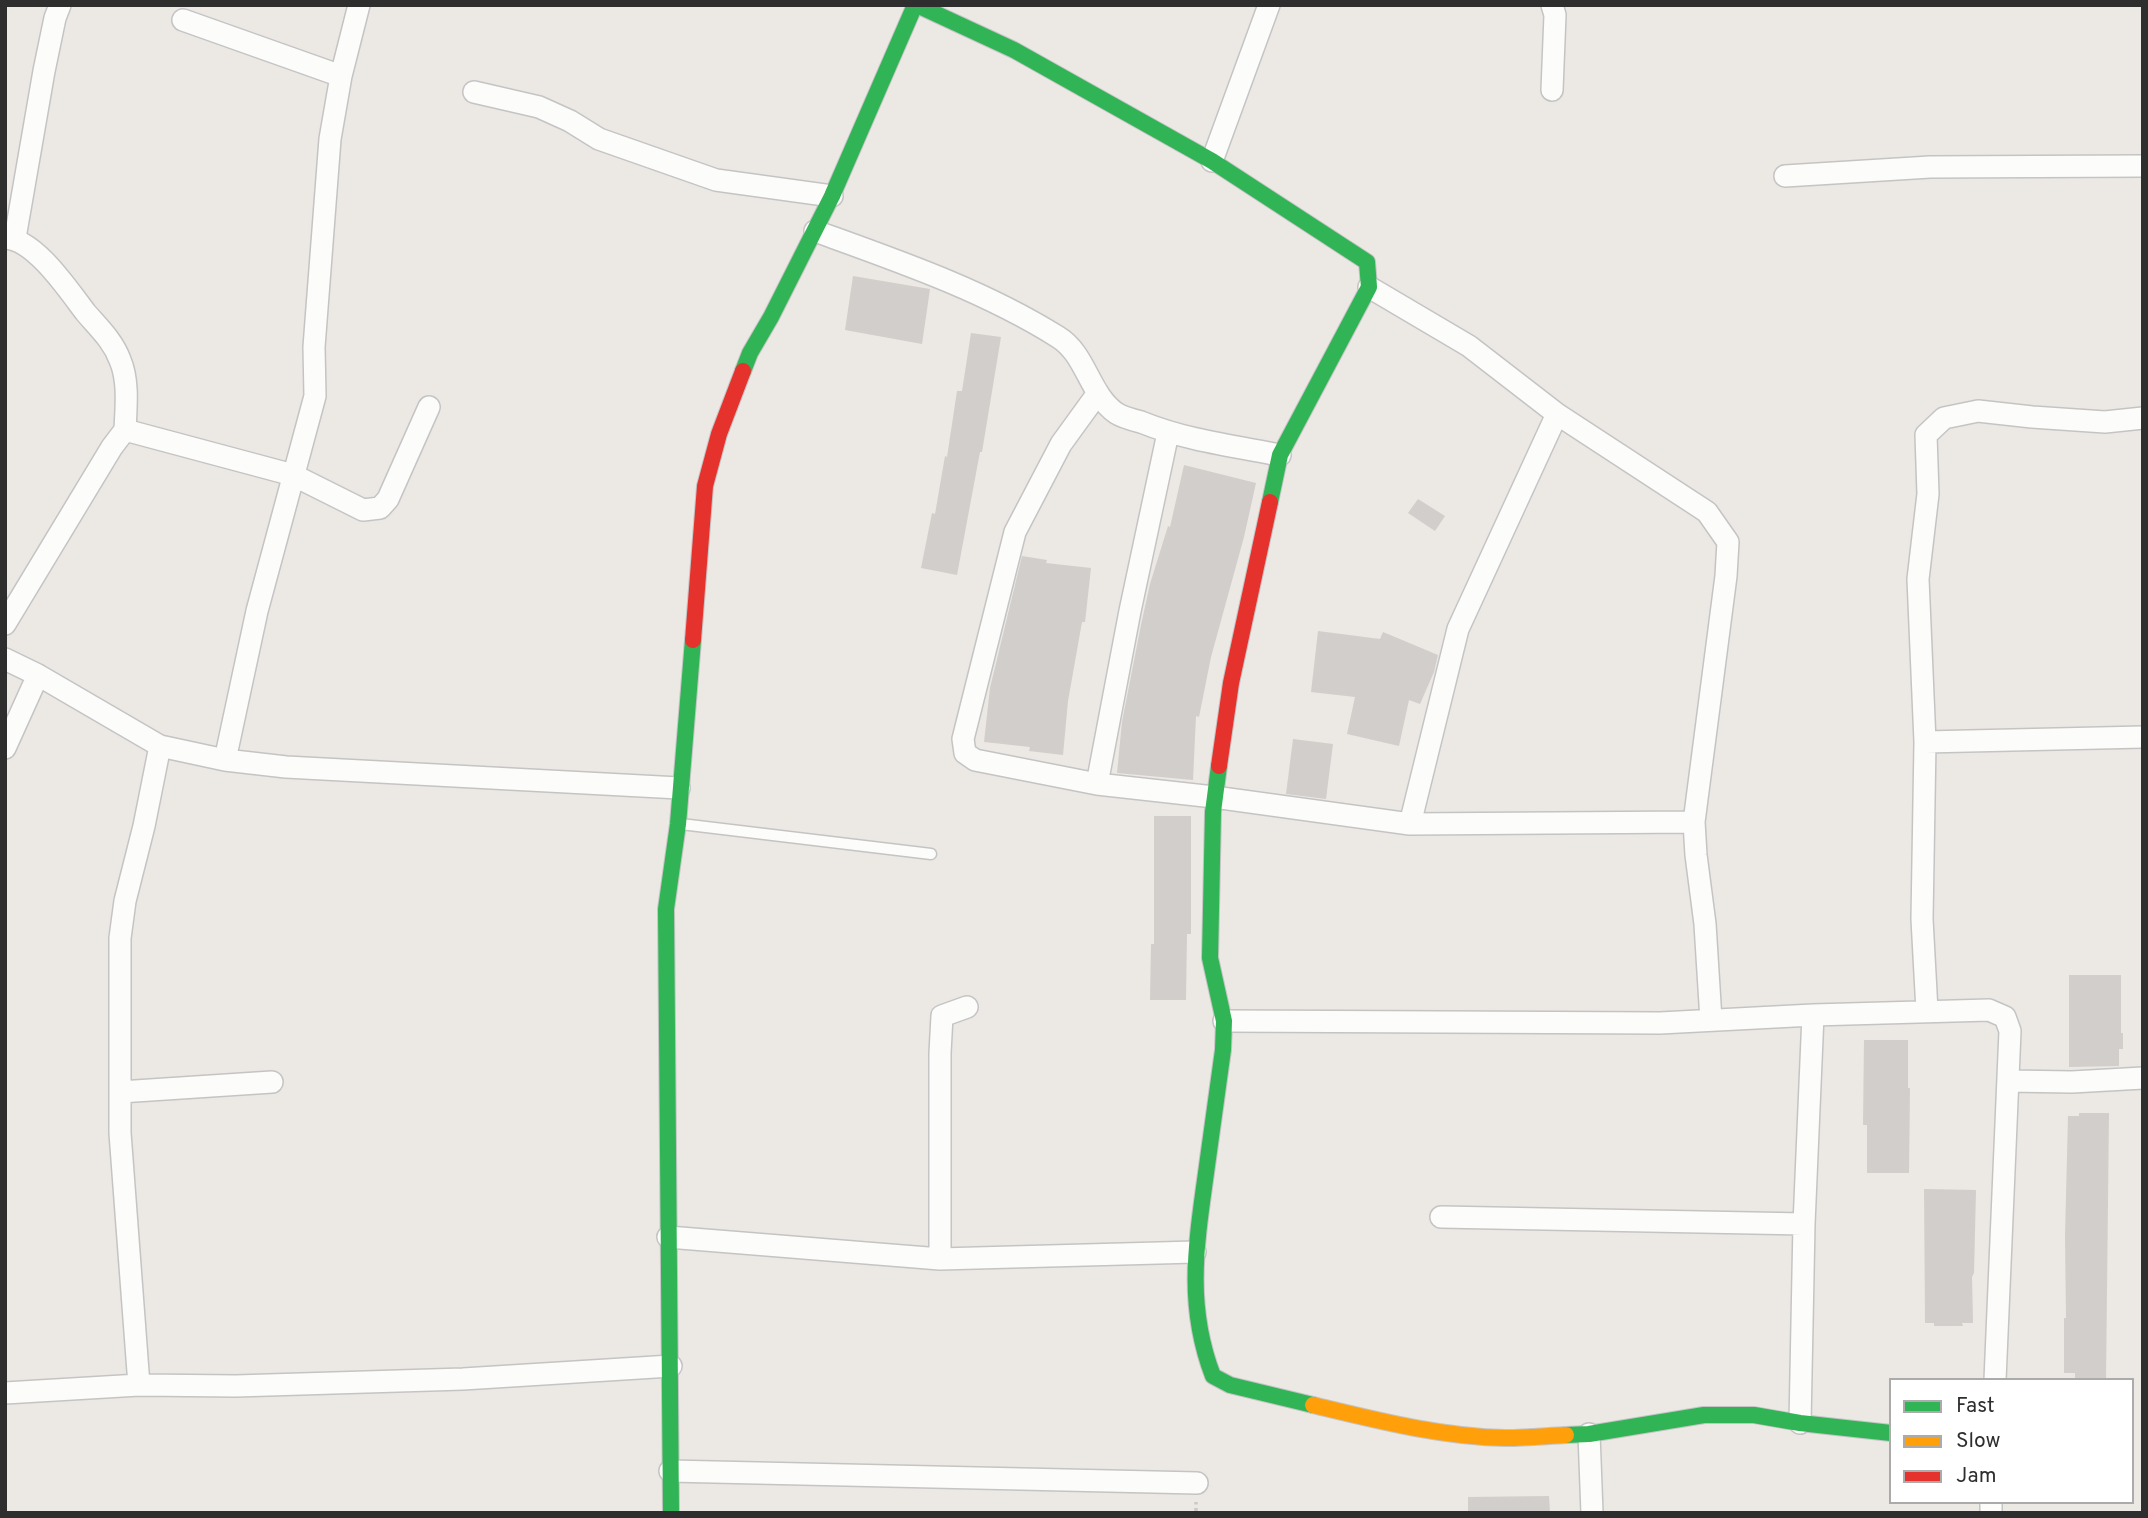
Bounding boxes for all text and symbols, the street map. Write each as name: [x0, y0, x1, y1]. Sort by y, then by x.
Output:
legend: [1889, 1378, 2134, 1504]
text: Fast: [1956, 1393, 1995, 1420]
text: Slow: [1956, 1428, 2001, 1455]
text: Jam: [1956, 1463, 1997, 1490]

